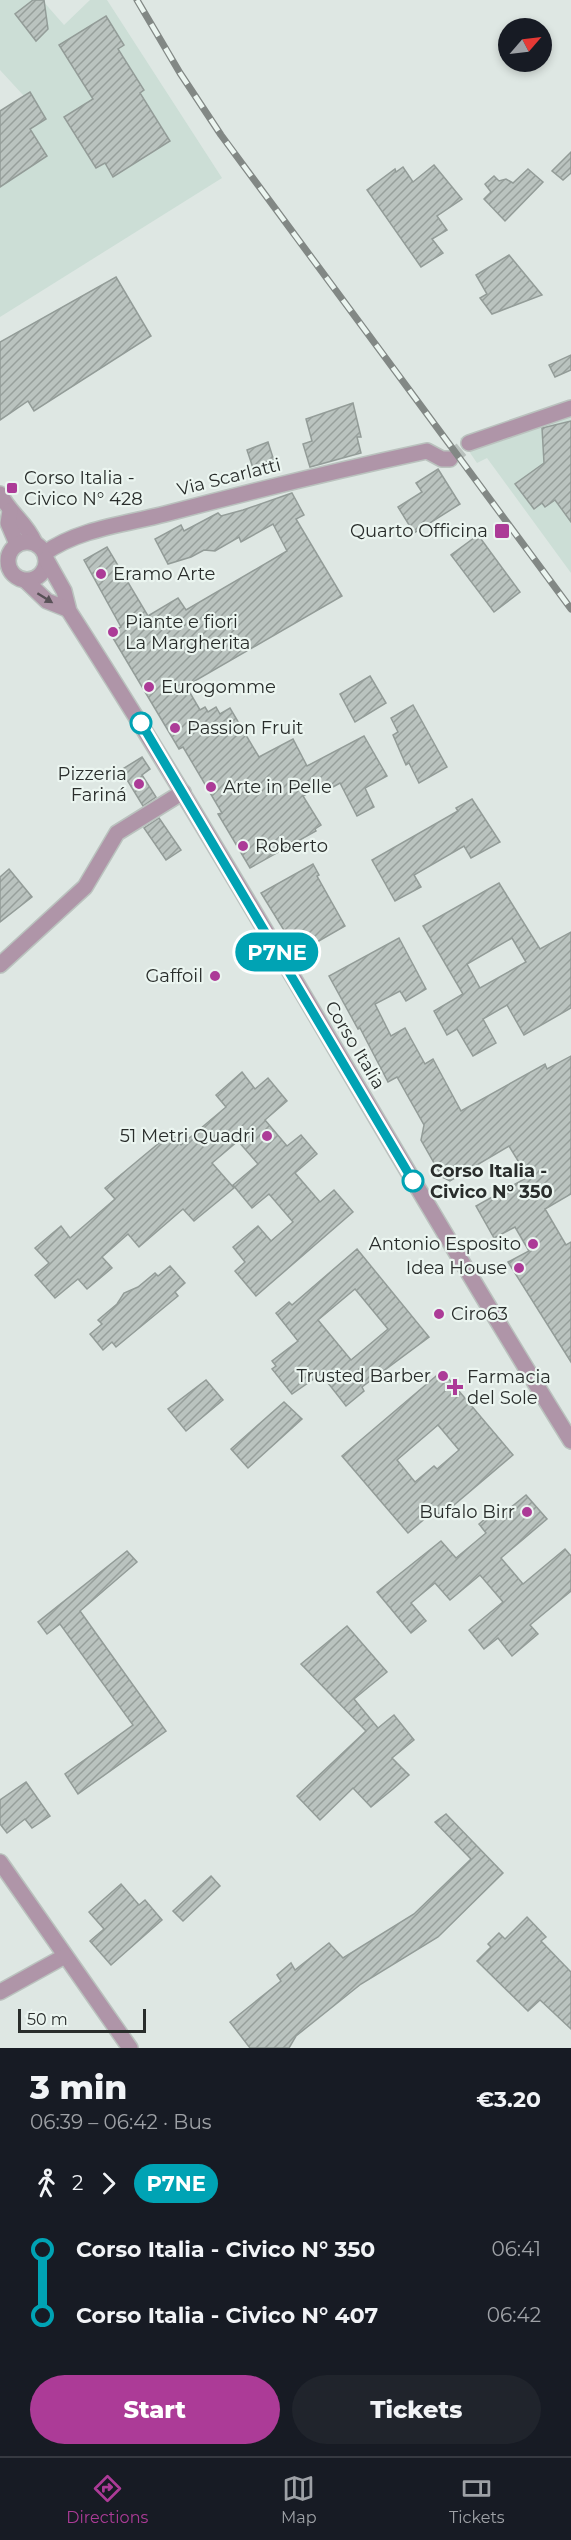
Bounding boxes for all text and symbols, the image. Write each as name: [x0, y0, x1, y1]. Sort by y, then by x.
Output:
north arrow: [498, 18, 552, 72]
map controls: [498, 18, 552, 72]
street label: Via Scarlatti: [175, 454, 283, 500]
place label: Corso Italia - Civico N° 428: [24, 467, 143, 510]
marker: Corso Italia - Civico N° 428: [5, 481, 19, 495]
place label: Quarto Officina: [350, 520, 488, 542]
marker: Quarto Officina: [493, 522, 511, 540]
place label: Eramo Arte: [113, 563, 216, 585]
marker: Eramo Arte: [94, 567, 108, 581]
one-way arrow: [36, 592, 53, 603]
place label: Piante e fiori La Margherita: [125, 611, 250, 654]
marker: Piante e fiori La Margherita: [106, 625, 120, 639]
place label: Eurogomme: [161, 676, 276, 698]
marker: Eurogomme: [142, 680, 156, 694]
unlabelled marker: [130, 712, 152, 734]
place label: Passion Fruit: [187, 717, 303, 739]
marker: Passion Fruit: [168, 721, 182, 735]
place label: Pizzeria Fariná: [58, 763, 127, 806]
place label: Arte in Pelle: [223, 776, 332, 798]
marker: Pizzeria Fariná: [132, 777, 146, 791]
marker: Arte in Pelle: [204, 780, 218, 794]
place label: Roberto: [255, 835, 328, 857]
marker: Roberto: [236, 839, 250, 853]
line badge: P7NE: [235, 932, 319, 972]
text: P7NE: [247, 940, 307, 965]
place label: Gaffoil: [145, 965, 203, 987]
marker: Gaffoil: [208, 969, 222, 983]
street label: Corso Italia: [320, 997, 390, 1093]
place label: 51 Metri Quadri: [120, 1125, 255, 1147]
marker: 51 Metri Quadri: [260, 1129, 274, 1143]
place label: Corso Italia - Civico N° 350: [430, 1160, 553, 1203]
marker: Corso Italia - Civico N° 350: [402, 1170, 424, 1192]
place label: Antonio Esposito: [369, 1233, 521, 1255]
marker: Antonio Esposito: [526, 1237, 540, 1251]
place label: Idea House: [406, 1257, 507, 1279]
marker: Idea House: [512, 1261, 526, 1275]
place label: Ciro63: [451, 1303, 508, 1325]
marker: Ciro63: [432, 1307, 446, 1321]
place label: Trusted Barber: [296, 1365, 431, 1387]
place label: Farmacia del Sole: [467, 1366, 551, 1409]
marker: Trusted Barber: [436, 1369, 450, 1383]
marker: Farmacia del Sole: [448, 1380, 462, 1394]
place label: Bufalo Birr: [419, 1501, 515, 1523]
marker: Bufalo Birr: [520, 1505, 534, 1519]
scale bar: [18, 2006, 146, 2034]
text: 50 m: [27, 2010, 68, 2029]
text: 3 min: [30, 2067, 127, 2107]
text: €3.20: [476, 2086, 541, 2113]
text: 06:39 – 06:42 · Bus: [30, 2110, 212, 2134]
icon: walk: [30, 2167, 63, 2200]
icon: forward: [92, 2167, 125, 2200]
text: 2: [72, 2171, 83, 2195]
text: P7NE: [146, 2171, 206, 2196]
text: Corso Italia - Civico N° 350: [76, 2236, 375, 2263]
text: 06:41: [491, 2237, 541, 2261]
text: Corso Italia - Civico N° 407: [76, 2302, 378, 2329]
text: 06:42: [487, 2303, 541, 2327]
button: Start: [30, 2375, 280, 2444]
button: Tickets: [292, 2375, 541, 2444]
tab: Directions: [66, 2472, 148, 2527]
tab: Map: [281, 2472, 316, 2527]
tab: Tickets: [449, 2472, 505, 2527]

